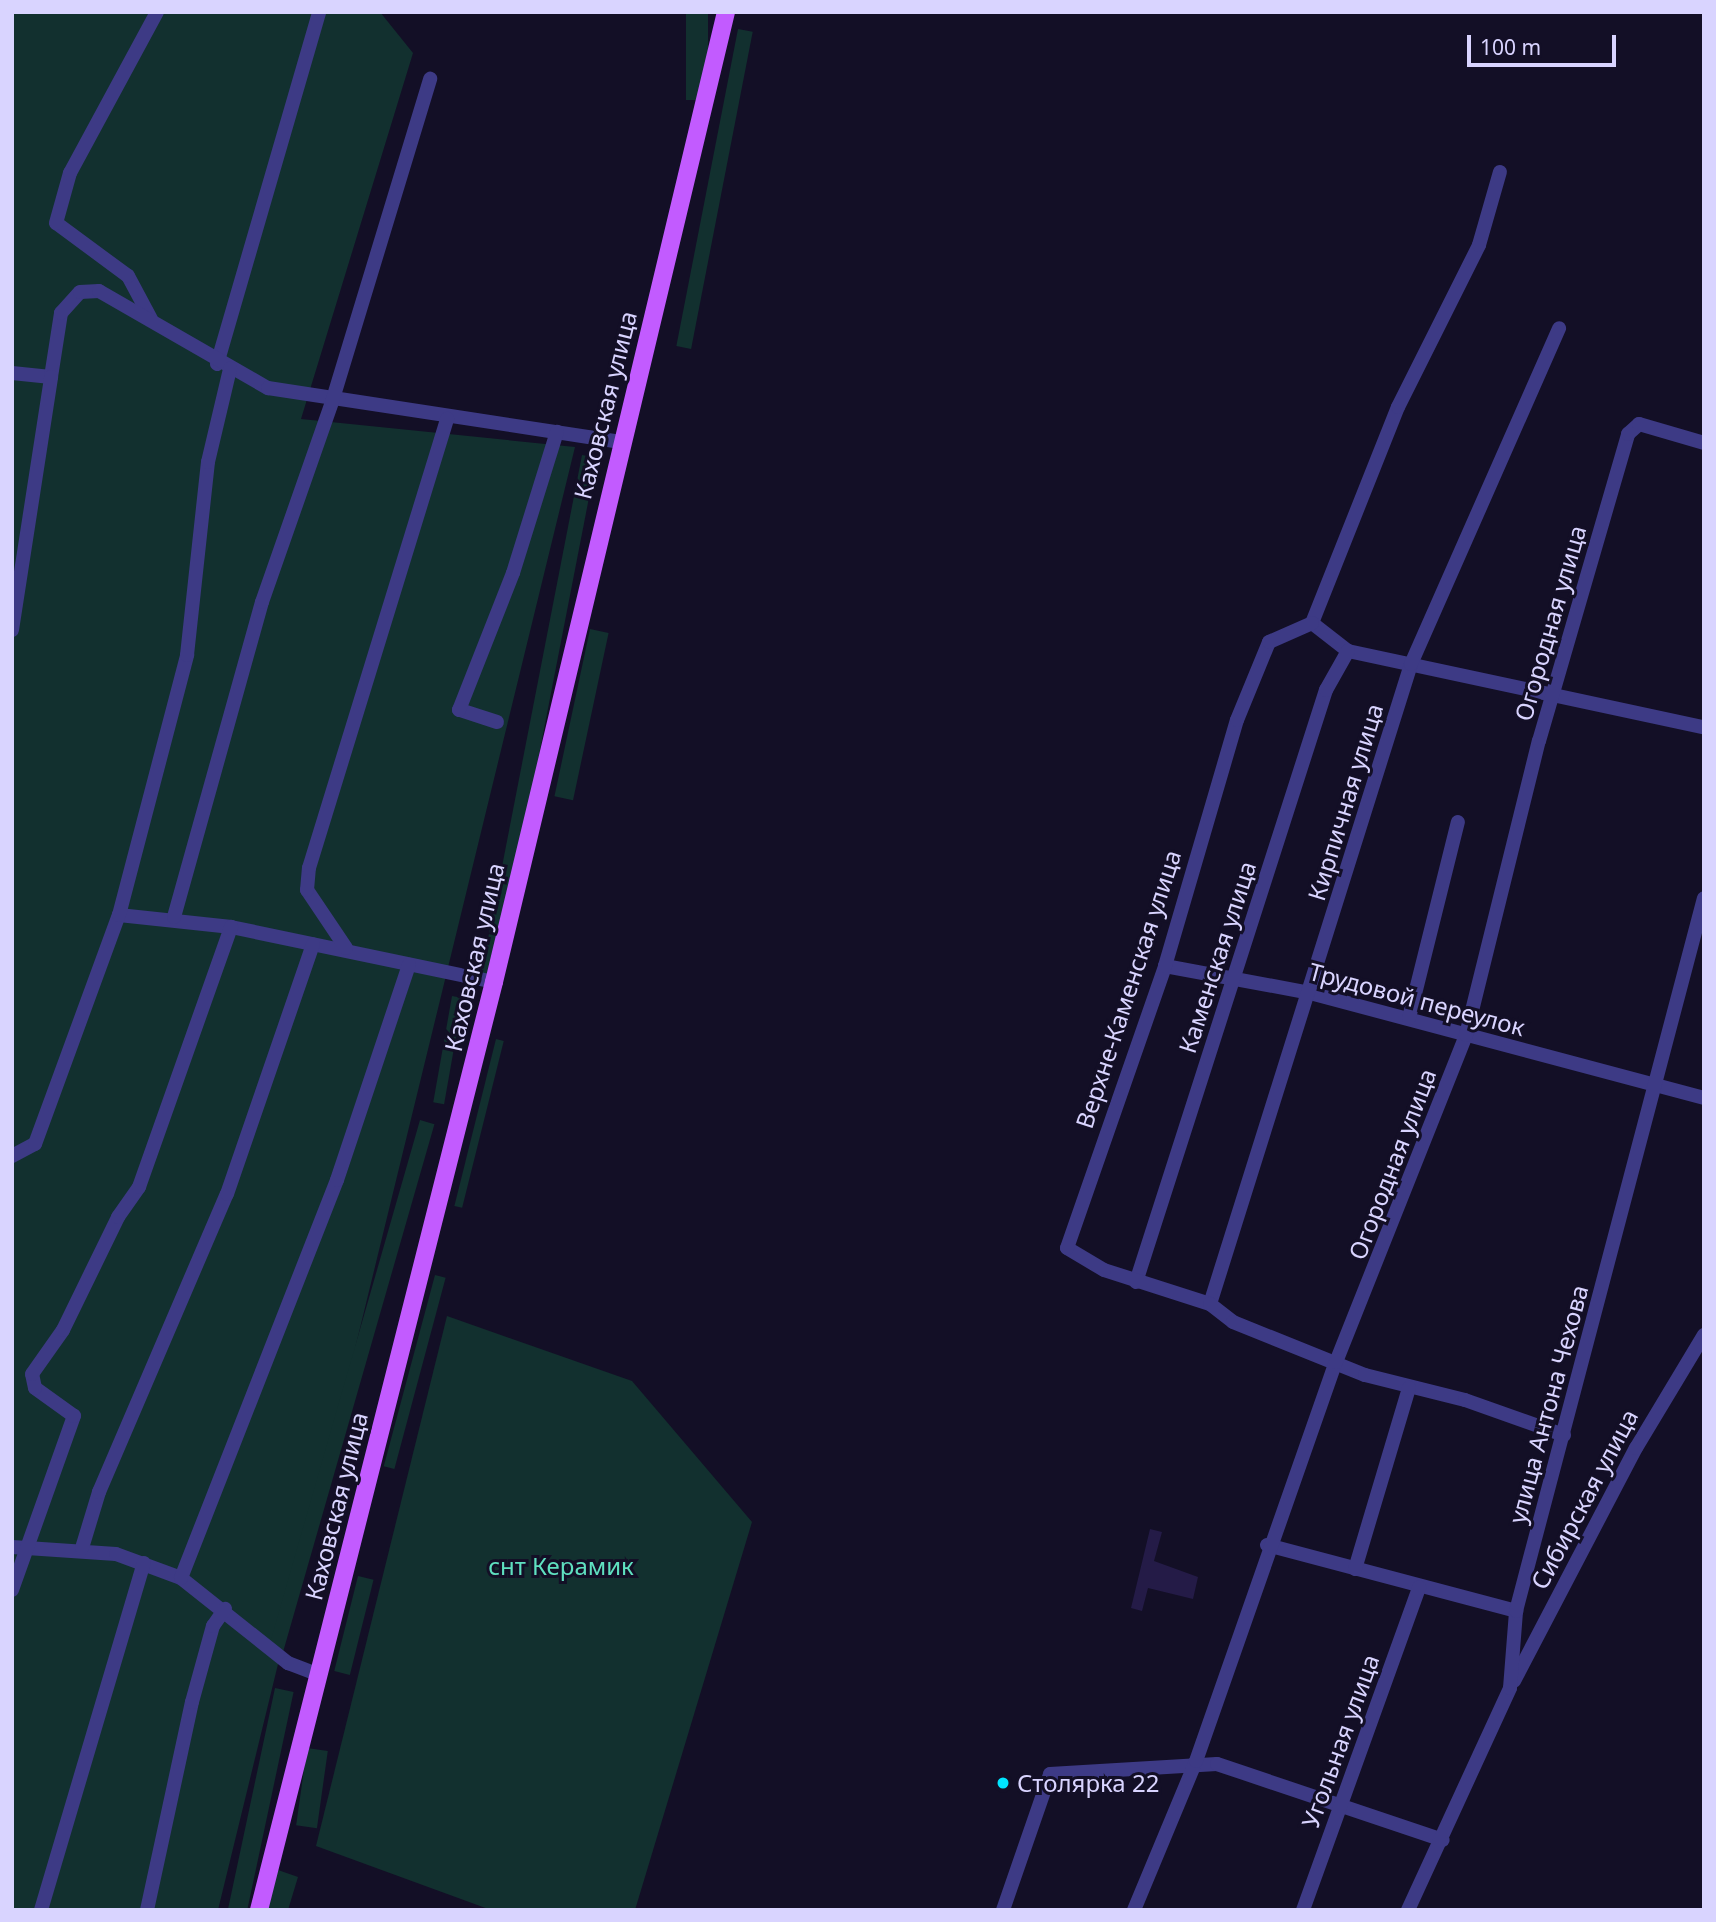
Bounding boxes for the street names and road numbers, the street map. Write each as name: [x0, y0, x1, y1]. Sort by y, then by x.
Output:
street label: Каховская улица: [568, 308, 642, 502]
street label: Огородная улица: [1508, 522, 1592, 724]
street label: Кирпичная улица: [1301, 700, 1389, 904]
street label: Верхне-Каменская улица: [1069, 846, 1187, 1132]
street label: Каменская улица: [1172, 857, 1262, 1057]
street label: Каховская улица: [438, 860, 510, 1054]
street label: Трудовой переулок: [1306, 956, 1528, 1042]
street label: Огородная улица: [1342, 1064, 1442, 1264]
street label: улица Антона Чехова: [1502, 1282, 1594, 1526]
street label: Сибирская улица: [1524, 1404, 1644, 1594]
street label: Каховская улица: [299, 1409, 373, 1603]
street label: Угольная улица: [1295, 1650, 1385, 1832]

